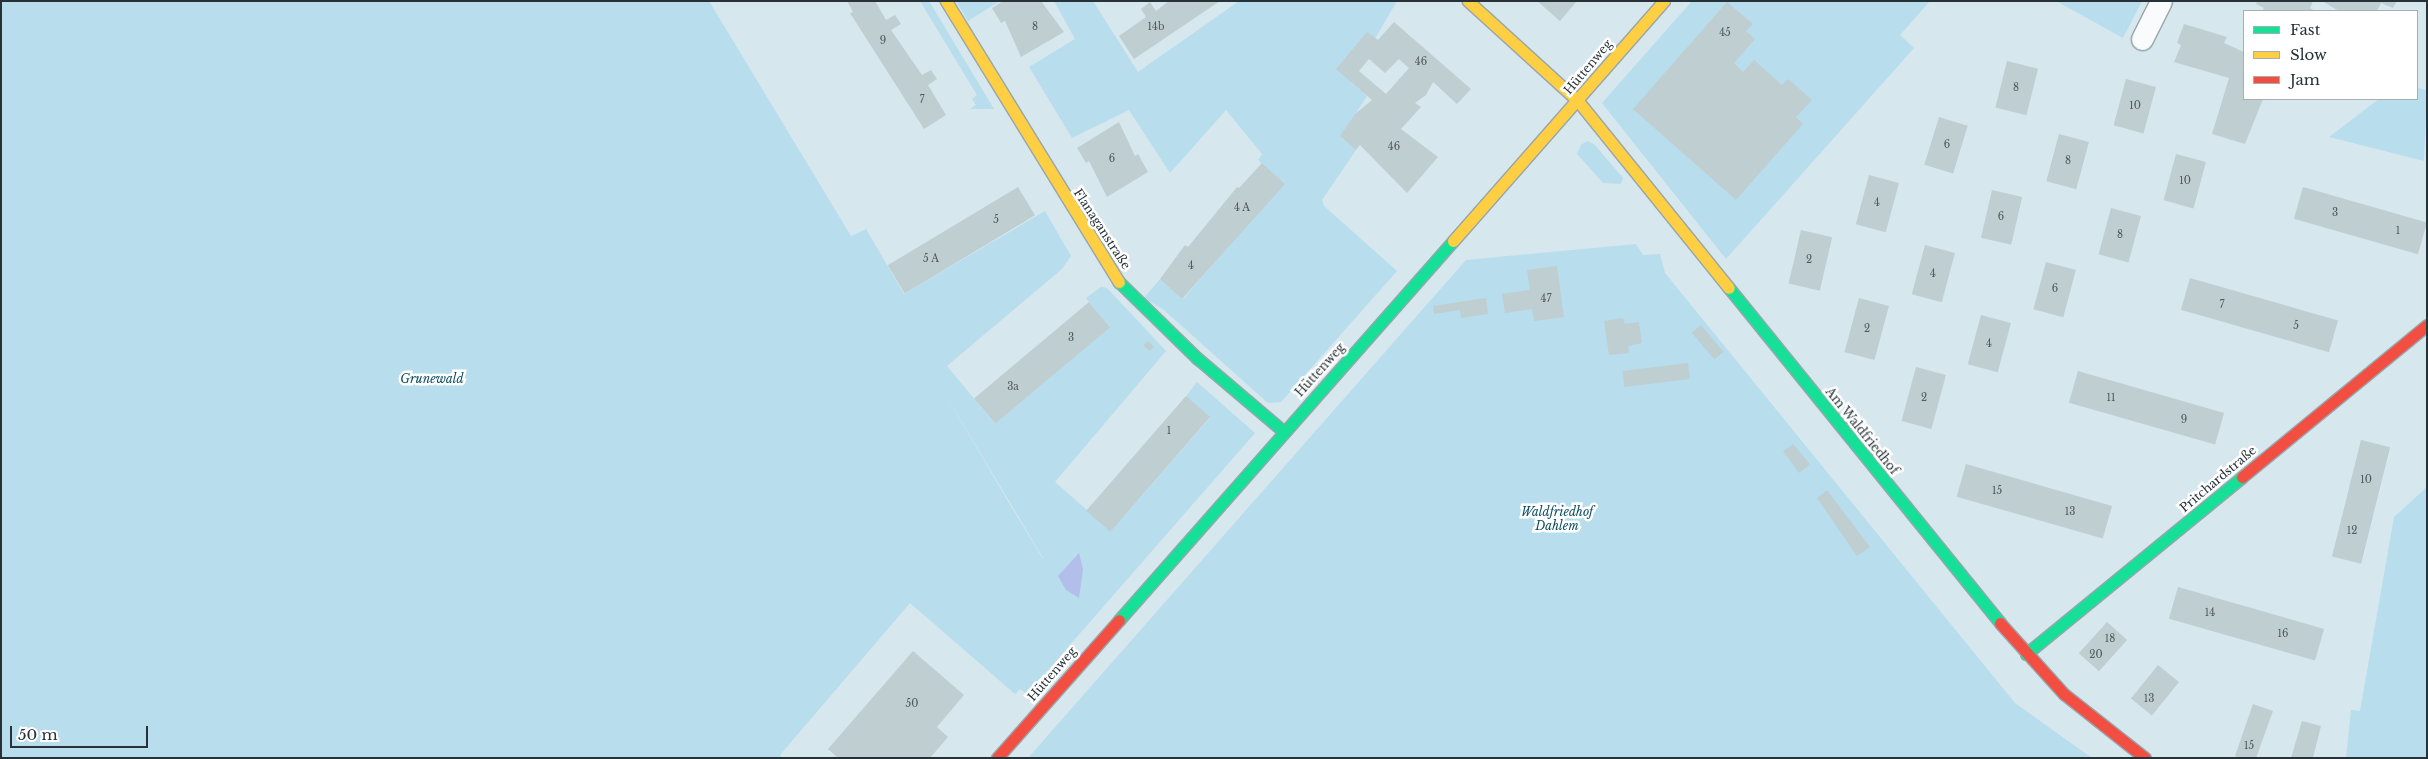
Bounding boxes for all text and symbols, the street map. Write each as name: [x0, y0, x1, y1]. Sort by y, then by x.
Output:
legend: [2243, 10, 2418, 100]
text: Fast: [2290, 20, 2320, 39]
house number: 8: [1032, 21, 1038, 33]
house number: 14b: [1148, 21, 1164, 33]
house number: 45: [1719, 27, 1731, 39]
house number: 9: [880, 35, 886, 47]
street label: Hüttenweg: [1561, 37, 1615, 97]
text: Slow: [2290, 45, 2327, 64]
house number: 46: [1415, 56, 1427, 68]
text: Jam: [2290, 70, 2320, 89]
house number: 8: [2013, 82, 2019, 94]
house number: 7: [919, 94, 925, 106]
house number: 10: [2129, 100, 2141, 112]
house number: 6: [1944, 139, 1950, 151]
house number: 46: [1388, 141, 1400, 153]
house number: 6: [1109, 153, 1115, 165]
house number: 8: [2065, 155, 2071, 167]
house number: 10: [2179, 175, 2191, 187]
street label: Flanaganstraße: [1071, 186, 1133, 272]
house number: 4: [1874, 197, 1880, 209]
house number: 4 A: [1234, 202, 1250, 214]
house number: 3: [2332, 207, 2338, 219]
house number: 6: [1998, 211, 2004, 223]
house number: 5: [993, 214, 999, 226]
house number: 1: [2396, 225, 2400, 237]
house number: 8: [2117, 229, 2123, 241]
house number: 5 A: [923, 253, 939, 265]
house number: 2: [1806, 254, 1812, 266]
house number: 4: [1188, 260, 1194, 272]
house number: 4: [1930, 268, 1936, 280]
house number: 6: [2052, 283, 2058, 295]
house number: 47: [1541, 293, 1551, 305]
house number: 7: [2219, 299, 2225, 311]
house number: 5: [2293, 320, 2299, 332]
house number: 2: [1864, 323, 1870, 335]
house number: 3: [1068, 332, 1074, 344]
house number: 4: [1986, 338, 1992, 350]
street label: Hüttenweg: [1292, 340, 1348, 400]
park label: Grunewald: [400, 372, 464, 386]
house number: 3a: [1007, 381, 1019, 393]
street label: Am Waldfriedhof: [1822, 384, 1902, 478]
house number: 2: [1921, 392, 1927, 404]
house number: 11: [2107, 392, 2115, 404]
house number: 9: [2181, 414, 2187, 426]
house number: 1: [1167, 425, 1171, 437]
street label: Pritchardstraße: [2177, 443, 2259, 515]
house number: 10: [2360, 474, 2372, 486]
house number: 15: [1992, 485, 2002, 497]
park label: Waldfriedhof Dahlem: [1521, 505, 1593, 533]
house number: 13: [2065, 506, 2075, 518]
house number: 12: [2347, 525, 2357, 537]
house number: 14: [2205, 607, 2215, 619]
house number: 16: [2278, 628, 2288, 640]
house number: 18: [2105, 633, 2115, 645]
street label: Hüttenweg: [1025, 644, 1079, 704]
house number: 20: [2089, 649, 2103, 661]
house number: 13: [2144, 693, 2154, 705]
house number: 50: [906, 698, 918, 710]
scale bar: [12, 716, 150, 748]
text: 50 m: [18, 725, 58, 744]
house number: 15: [2244, 740, 2254, 752]

